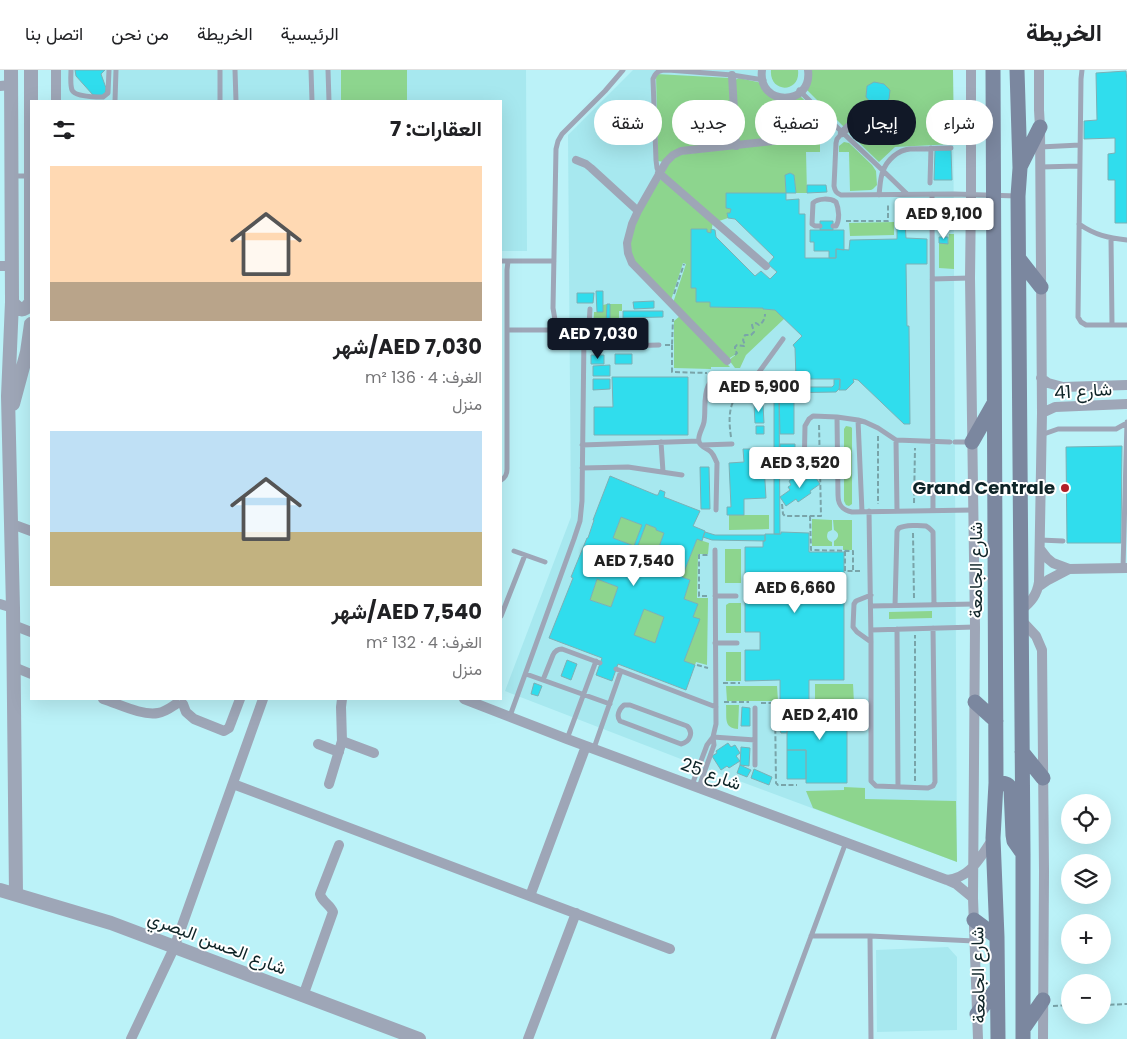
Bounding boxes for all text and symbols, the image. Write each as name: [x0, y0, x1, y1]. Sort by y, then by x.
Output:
text: الخريطة: [1026, 16, 1102, 49]
text: اتصل بنا: [25, 21, 83, 46]
text: من نحن: [111, 21, 169, 46]
text: الخريطة: [197, 21, 253, 46]
text: الرئيسية: [281, 21, 339, 46]
chip: شقة: [594, 100, 662, 145]
chip: جديد: [672, 100, 745, 145]
chip: تصفية: [755, 100, 837, 145]
chip: إيجار: [847, 100, 916, 145]
chip: شراء: [926, 100, 993, 145]
text: العقارات: 7: [390, 114, 482, 143]
icon: filters: [50, 116, 78, 144]
pin: AED 9,100: [887, 198, 1001, 240]
icon: home: [221, 199, 311, 289]
text: AED 9,100: [906, 202, 982, 225]
pin: AED 7,030: [541, 318, 655, 360]
text: AED 7,030: [558, 322, 638, 345]
text: AED 7,030/شهر: [333, 332, 482, 361]
text: الغرف: 4 · 136 m²: [365, 366, 482, 389]
pin: AED 5,900: [702, 370, 816, 413]
text: AED 5,900: [718, 375, 800, 398]
street label: شارع 41: [1053, 376, 1113, 405]
text: منزل: [452, 393, 482, 416]
pin: AED 3,520: [743, 446, 857, 489]
text: AED 3,520: [760, 451, 840, 474]
icon: home: [221, 464, 311, 554]
place label: Grand Centrale: [913, 475, 1055, 500]
marker: Grand Centrale: [1059, 482, 1071, 494]
street label: شارع الجامعة: [963, 522, 988, 618]
pin: AED 7,540: [577, 544, 691, 587]
text: AED 7,540: [594, 549, 674, 572]
pin: AED 6,660: [738, 572, 852, 614]
text: AED 6,660: [754, 576, 836, 599]
text: AED 7,540/شهر: [332, 597, 482, 626]
text: الغرف: 4 · 132 m²: [366, 631, 482, 654]
text: منزل: [452, 658, 482, 681]
pin: AED 2,410: [763, 698, 877, 741]
text: AED 2,410: [782, 703, 858, 726]
street label: شارع 25: [677, 751, 745, 796]
map controls: [1061, 794, 1111, 1024]
button: locate: [1061, 794, 1111, 844]
button: layers: [1061, 854, 1111, 904]
street label: شارع الحسن البصري: [143, 905, 290, 983]
button: +: [1061, 914, 1111, 964]
street label: شارع الجامعة: [964, 927, 991, 1024]
button: −: [1061, 974, 1111, 1024]

